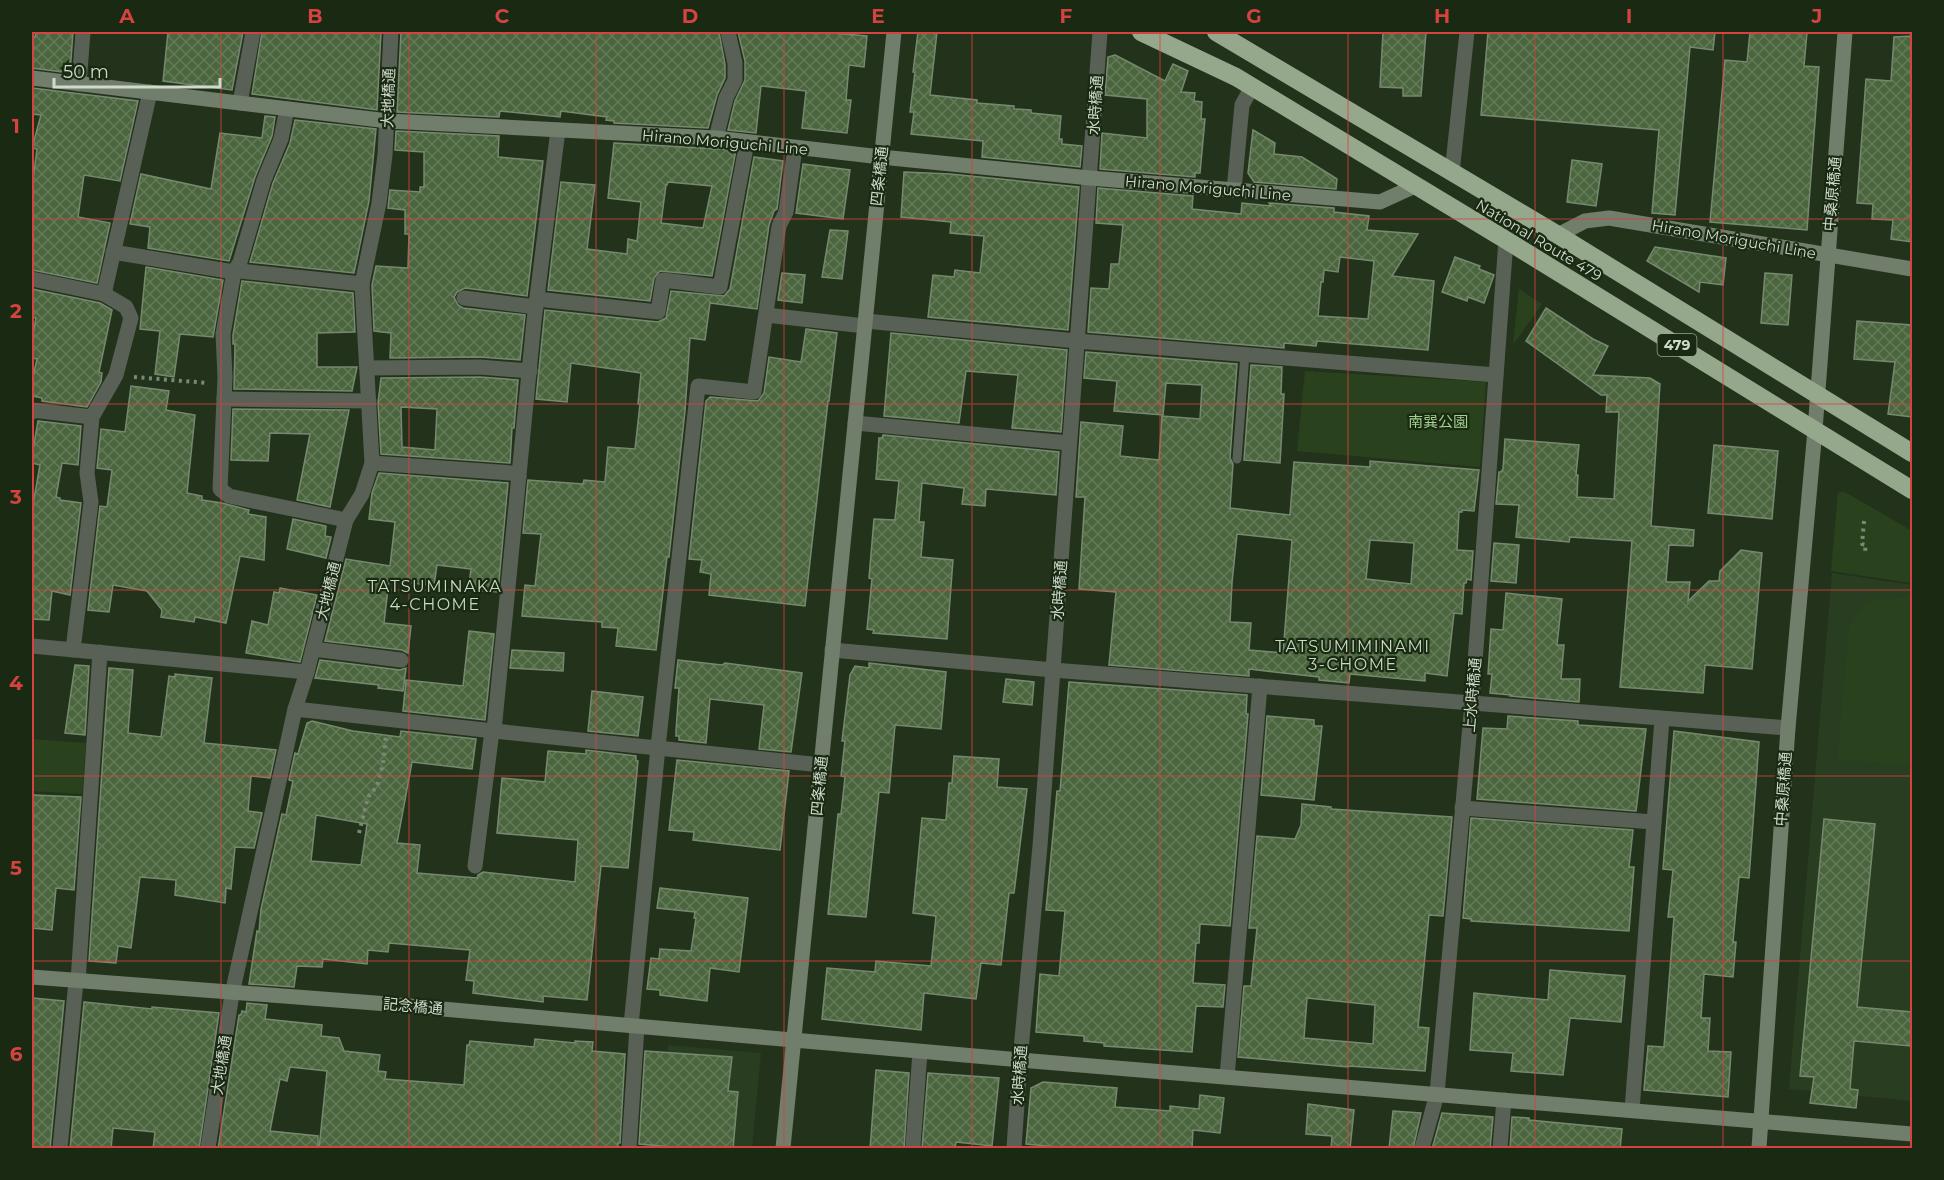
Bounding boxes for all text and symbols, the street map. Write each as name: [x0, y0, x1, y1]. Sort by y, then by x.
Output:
text: A: [118, 4, 135, 28]
text: B: [307, 4, 323, 28]
text: C: [495, 4, 510, 28]
text: D: [682, 4, 698, 28]
text: E: [871, 4, 885, 28]
text: F: [1060, 4, 1073, 28]
text: G: [1246, 4, 1262, 28]
text: H: [1434, 4, 1450, 28]
text: I: [1626, 4, 1632, 28]
text: J: [1811, 4, 1822, 28]
scale bar: [54, 51, 220, 89]
text: 50 m: [63, 61, 109, 83]
street label: 大地橋通: [377, 68, 399, 128]
street label: 水時橋通: [1083, 74, 1107, 136]
text: 1: [12, 114, 20, 138]
street label: Hirano Moriguchi Line: [641, 125, 809, 159]
street label: 四条橋通: [866, 145, 892, 207]
street label: 中桑原橋通: [1819, 156, 1845, 232]
street label: Hirano Moriguchi Line: [1124, 171, 1292, 205]
street label: National Route 479: [1472, 195, 1606, 285]
street label: Hirano Moriguchi Line: [1650, 215, 1818, 263]
text: 2: [10, 299, 22, 323]
road number: 479: [1658, 334, 1696, 356]
park label: 南巽公園: [1408, 412, 1468, 431]
text: 3: [9, 485, 22, 509]
street label: 水時橋通: [1047, 559, 1071, 621]
street label: 大地橋通: [312, 560, 344, 622]
district label: TATSUMINAKA 4-CHOME: [368, 577, 502, 614]
district label: TATSUMIMINAMI 3-CHOME: [1275, 637, 1431, 674]
street label: 上水時橋通: [1459, 657, 1485, 733]
text: 4: [9, 671, 23, 695]
street label: 中桑原橋通: [1771, 751, 1795, 827]
street label: 四条橋通: [807, 755, 831, 817]
text: 5: [10, 856, 22, 880]
street label: 記念橋通: [382, 994, 444, 1018]
street label: 大地橋通: [207, 1034, 235, 1096]
text: 6: [10, 1042, 23, 1066]
street label: 水時橋通: [1007, 1044, 1031, 1106]

